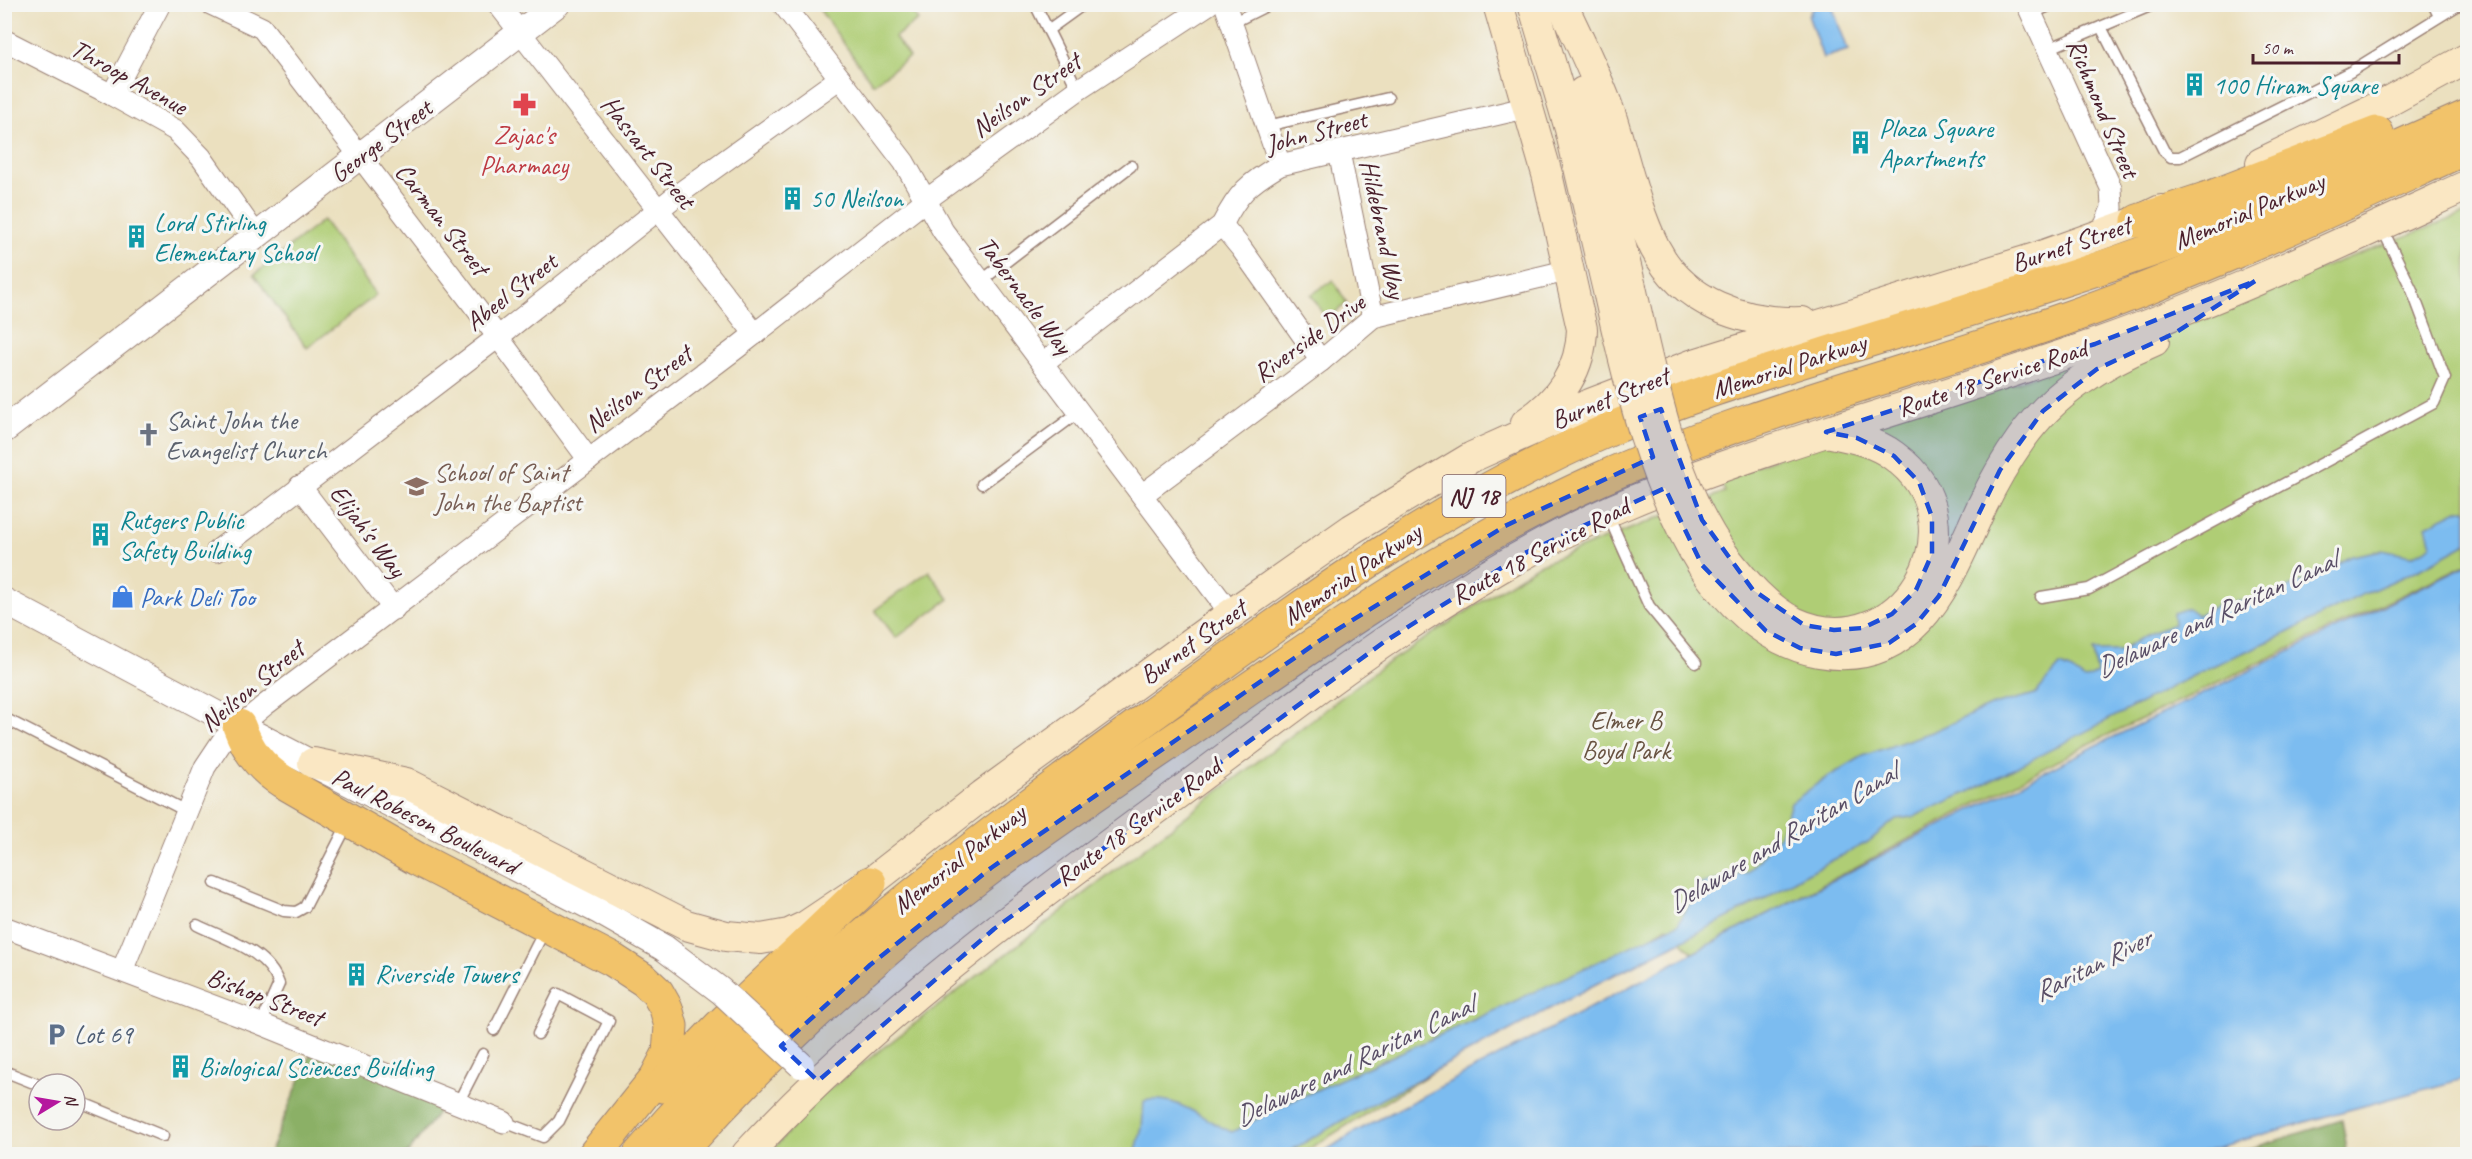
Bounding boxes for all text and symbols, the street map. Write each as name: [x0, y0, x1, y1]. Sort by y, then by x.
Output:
scale bar: [2253, 27, 2398, 65]
street label: Throop Avenue: [65, 32, 194, 123]
street label: Richmond Street: [2059, 33, 2148, 185]
text: 50 m: [2262, 37, 2295, 59]
street label: Neilson Street: [965, 43, 1090, 145]
place label: 100 Hiram Square: [2213, 69, 2379, 102]
building icon: 100 Hiram Square: [2182, 72, 2208, 98]
street label: Hassart Street: [594, 89, 704, 217]
street label: George Street: [323, 90, 441, 190]
pharmacy icon: Zajac's Pharmacy: [511, 91, 537, 117]
street label: John Street: [1260, 102, 1372, 162]
place label: Plaza Square Apartments: [1879, 112, 1995, 175]
place label: Zajac's Pharmacy: [480, 119, 570, 182]
building icon: Plaza Square Apartments: [1848, 130, 1874, 156]
street label: Carman Street: [388, 156, 498, 285]
street label: Hildebrand Way: [1352, 157, 1414, 303]
street label: Memorial Parkway: [2169, 164, 2331, 257]
place label: 50 Neilson: [810, 182, 904, 215]
building icon: 50 Neilson: [779, 185, 805, 211]
place label: Lord Stirling Elementary School: [154, 206, 321, 269]
street label: Burnet Street: [2007, 207, 2138, 280]
building icon: Lord Stirling Elementary School: [123, 224, 149, 250]
street label: Tabernacle Way: [970, 230, 1081, 362]
street label: Abeel Street: [458, 244, 566, 338]
street label: Riverside Drive: [1247, 285, 1373, 390]
street label: Memorial Parkway: [1708, 325, 1872, 406]
street label: Route 18 Service Road: [1893, 331, 2094, 424]
street label: Neilson Street: [578, 336, 701, 440]
street label: Burnet Street: [1546, 358, 1677, 437]
place label: Saint John the Evangelist Church: [166, 404, 329, 467]
church icon: Saint John the Evangelist Church: [135, 422, 161, 448]
place label: School of Saint John the Baptist: [432, 456, 584, 519]
school or university icon: School of Saint John the Baptist: [403, 474, 429, 500]
road number: NJ 18: [1442, 475, 1506, 517]
street label: Elijah's Way: [322, 478, 415, 586]
street label: Route 18 Service Road: [1445, 488, 1638, 612]
place label: Rutgers Public Safety Building: [119, 504, 253, 567]
street label: Memorial Parkway: [1276, 514, 1429, 632]
building icon: Rutgers Public Safety Building: [88, 522, 114, 548]
water label: Delaware and Raritan Canal: [2090, 539, 2350, 685]
place label: Park Deli Too: [140, 581, 258, 614]
shop icon: Park Deli Too: [109, 584, 135, 610]
street label: Burnet Street: [1133, 590, 1256, 692]
street label: Neilson Street: [193, 631, 314, 739]
park label: Elmer B Boyd Park: [1582, 704, 1672, 767]
street label: Route 18 Service Road: [1049, 749, 1230, 893]
water label: Delaware and Raritan Canal: [1661, 751, 1911, 920]
street label: Paul Robeson Boulevard: [326, 760, 527, 884]
street label: Memorial Parkway: [886, 795, 1034, 921]
water label: Raritan River: [2028, 919, 2160, 1009]
place label: Riverside Towers: [375, 958, 520, 991]
street label: Bishop Street: [202, 960, 331, 1035]
building icon: Riverside Towers: [344, 961, 370, 987]
water label: Delaware and Raritan Canal: [1229, 984, 1487, 1134]
place label: Lot 69: [74, 1018, 135, 1051]
parking icon: Lot 69: [43, 1021, 69, 1047]
place label: Biological Sciences Building: [199, 1051, 435, 1084]
building icon: Biological Sciences Building: [168, 1054, 194, 1080]
north arrow: [27, 1072, 87, 1132]
text: N: [60, 1093, 82, 1109]

